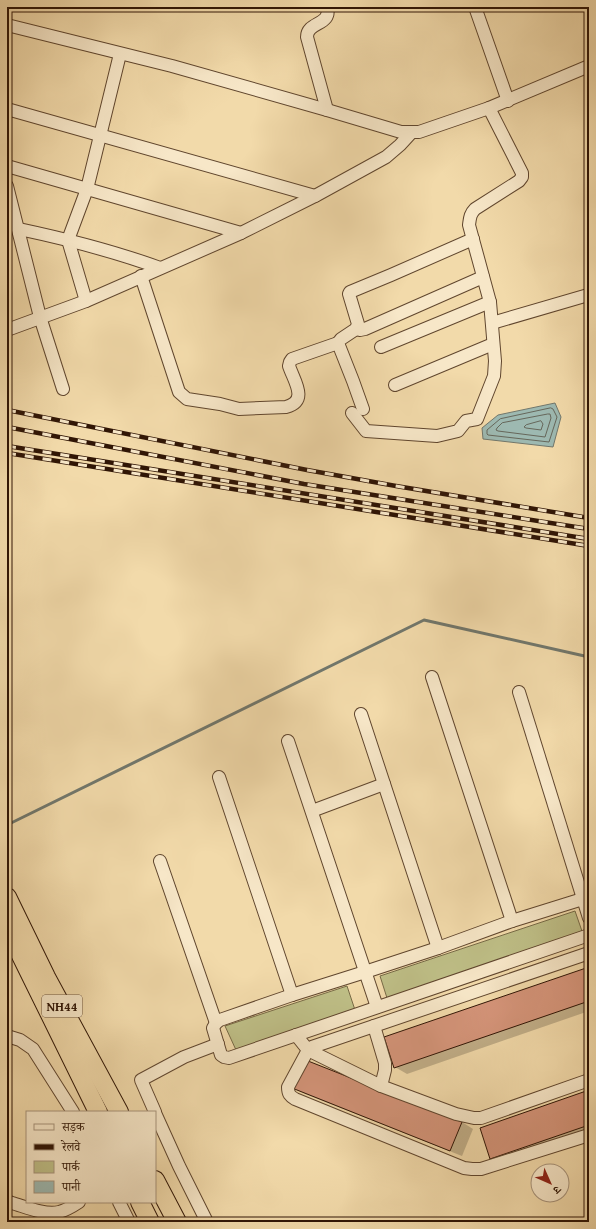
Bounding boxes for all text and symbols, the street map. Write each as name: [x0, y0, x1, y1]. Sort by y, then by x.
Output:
road number: NH44: [42, 995, 82, 1017]
legend: [26, 1111, 156, 1203]
text: सड़क: [61, 1118, 86, 1135]
text: रेलवे: [60, 1138, 81, 1155]
text: पार्क: [61, 1158, 81, 1175]
north arrow: [530, 1163, 570, 1203]
text: पानी: [61, 1178, 81, 1195]
text: उ: [548, 1182, 565, 1199]

